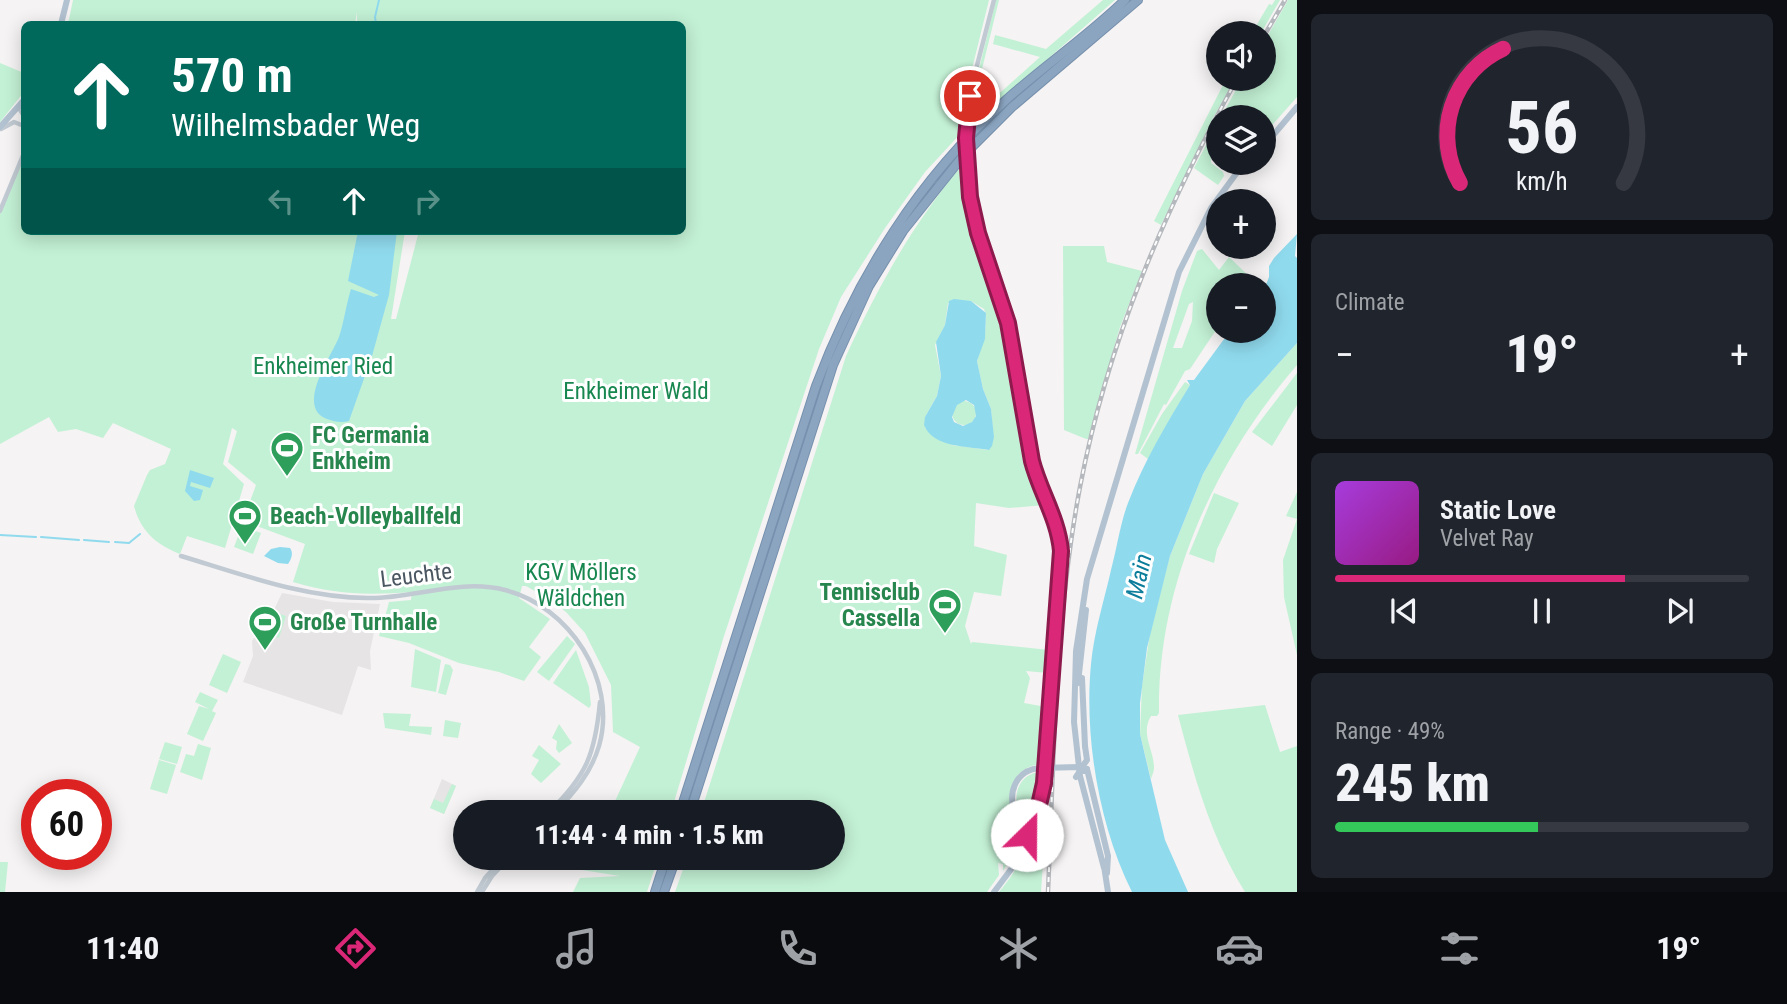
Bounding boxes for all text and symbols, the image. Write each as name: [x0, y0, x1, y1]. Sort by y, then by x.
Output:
map controls: [1206, 21, 1276, 343]
button: sound: [1206, 21, 1276, 91]
text: 570 m: [171, 47, 293, 104]
icon: ahead: [56, 49, 147, 140]
pin: [940, 66, 1000, 126]
icon: arrive: [951, 77, 989, 115]
text: 56: [1505, 85, 1579, 171]
button: layers: [1206, 105, 1276, 175]
text: Wilhelmsbader Weg: [171, 106, 420, 144]
text: km/h: [1516, 167, 1568, 196]
icon: left: [262, 182, 300, 220]
icon: ahead: [335, 182, 373, 220]
icon: right: [408, 182, 446, 220]
button: +: [1206, 189, 1276, 259]
button: −: [1206, 273, 1276, 343]
text: Climate: [1335, 289, 1405, 316]
text: 19°: [1505, 324, 1579, 385]
text: −: [1335, 333, 1354, 377]
text: +: [1730, 333, 1749, 377]
park label: Enkheimer Ried: [253, 353, 393, 380]
park label: Enkheimer Wald: [563, 378, 709, 405]
place label: FC Germania Enkheim: [312, 422, 429, 475]
sports icon: FC Germania Enkheim: [268, 429, 306, 478]
text: Static Love: [1440, 495, 1556, 525]
sports icon: Beach-Volleyballfeld: [226, 497, 264, 546]
place label: Beach-Volleyballfeld: [270, 503, 461, 530]
text: Velvet Ray: [1440, 525, 1534, 552]
water label: Main: [1120, 551, 1158, 601]
street label: Leuchte: [379, 558, 454, 593]
park label: KGV Möllers Wäldchen: [525, 559, 637, 612]
place label: Tennisclub Cassella: [820, 579, 920, 632]
sports icon: Tennisclub Cassella: [926, 586, 964, 635]
icon: previous: [1385, 592, 1423, 630]
icon: pause: [1523, 592, 1561, 630]
icon: next: [1661, 592, 1699, 630]
sports icon: Große Turnhalle: [246, 603, 284, 652]
place label: Große Turnhalle: [290, 609, 437, 636]
text: Range · 49%: [1335, 718, 1445, 745]
text: 245 km: [1335, 753, 1490, 814]
speed limit sign: 60: [21, 779, 112, 870]
position arrow: [990, 798, 1064, 872]
text: 11:44 · 4 min · 1.5 km: [534, 820, 764, 850]
icon: directions: [331, 924, 380, 973]
icon: music: [552, 924, 601, 973]
icon: phone: [773, 924, 822, 973]
icon: climate: [994, 924, 1043, 973]
icon: car: [1215, 924, 1264, 973]
icon: filters: [1435, 924, 1484, 973]
text: 11:40: [86, 929, 159, 967]
text: 19°: [1656, 929, 1701, 967]

